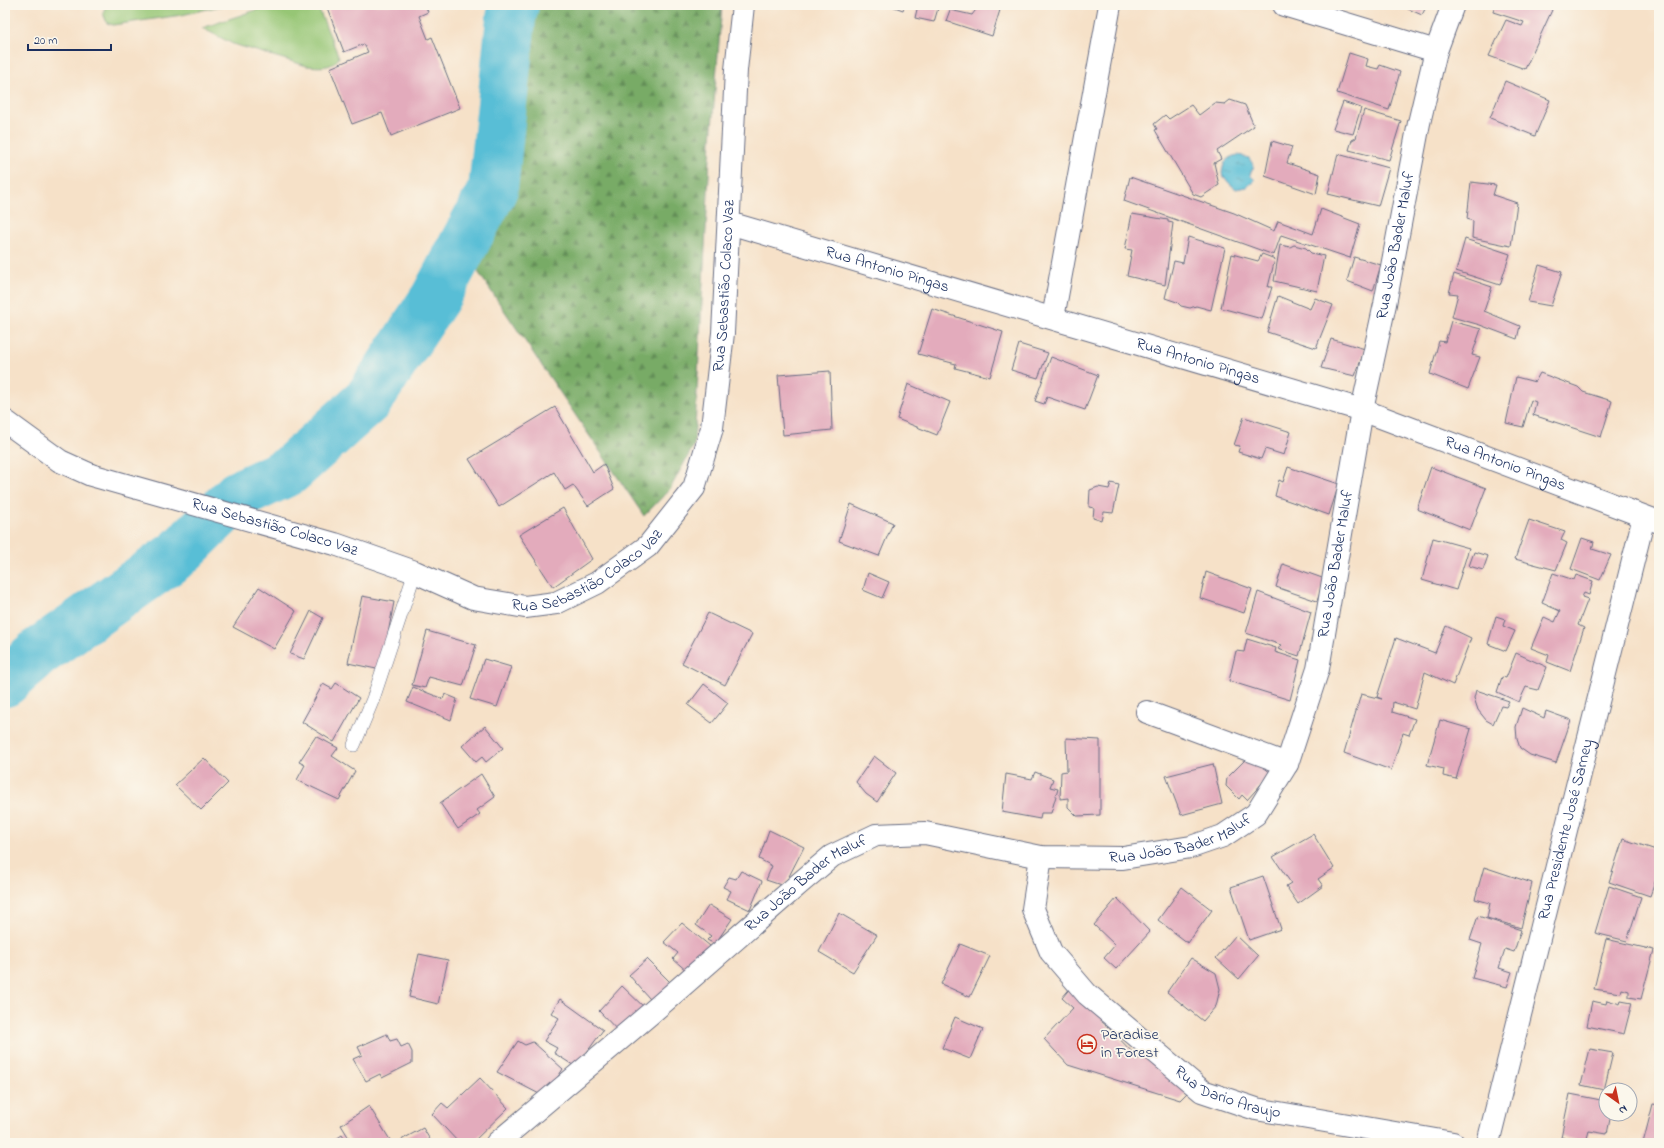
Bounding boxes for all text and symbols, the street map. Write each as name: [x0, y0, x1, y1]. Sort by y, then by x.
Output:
scale bar: [28, 26, 111, 52]
text: 20 m: [34, 32, 57, 50]
street label: Rua João Bader Maluf: [1370, 170, 1422, 322]
street label: Rua Sebastião Colaco Vaz: [707, 199, 742, 373]
street label: Rua Antonio Pingas: [822, 240, 952, 299]
street label: Rua Antonio Pingas: [1133, 332, 1263, 391]
street label: Rua Antonio Pingas: [1441, 430, 1569, 498]
street label: Rua João Bader Maluf: [1311, 488, 1360, 640]
street label: Rua Sebastião Colaco Vaz: [189, 492, 362, 563]
street label: Rua Sebastião Colaco Vaz: [509, 524, 669, 620]
street label: Rua Presidente José Sarney: [1532, 736, 1600, 923]
street label: Rua João Bader Maluf: [1109, 808, 1257, 870]
street label: Rua João Bader Maluf: [739, 829, 872, 938]
place label: Paradise in Forest: [1101, 1023, 1160, 1065]
hotel icon: Paradise in Forest: [1076, 1033, 1098, 1055]
street label: Rua Dario Araujo: [1169, 1060, 1282, 1125]
north arrow: [1598, 1082, 1638, 1122]
text: N: [1615, 1101, 1630, 1118]

